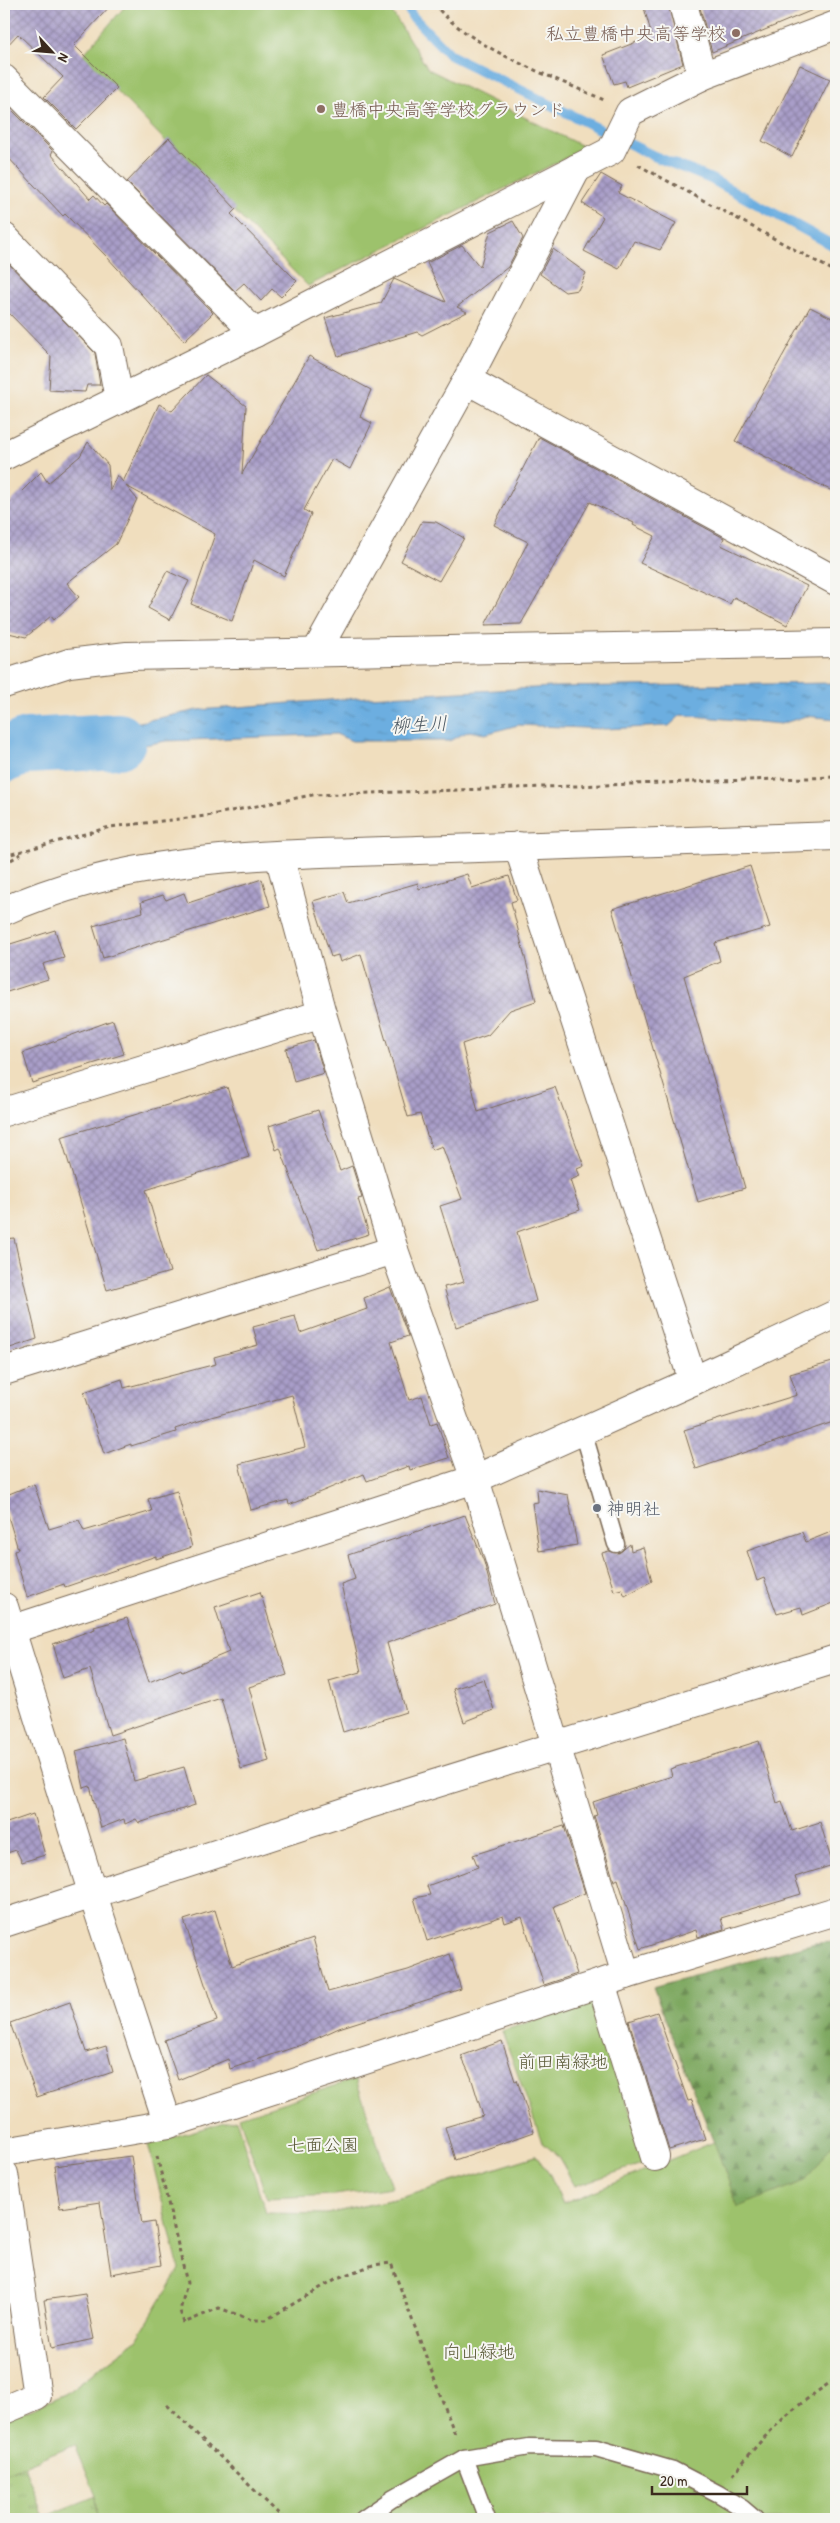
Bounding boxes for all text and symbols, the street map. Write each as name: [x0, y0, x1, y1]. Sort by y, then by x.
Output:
place label: 私立豊橋中央高等学校: [546, 21, 726, 46]
marker: 私立豊橋中央高等学校: [730, 27, 742, 39]
north arrow: [28, 28, 78, 78]
text: N: [54, 50, 74, 66]
place label: 豊橋中央高等学校グラウンド: [331, 97, 565, 122]
marker: 豊橋中央高等学校グラウンド: [315, 103, 327, 115]
water label: 柳生川: [390, 710, 448, 738]
place label: 神明社: [607, 1496, 661, 1521]
marker: 神明社: [591, 1502, 603, 1514]
park label: 前田南緑地: [518, 2049, 608, 2074]
park label: 七面公園: [287, 2132, 359, 2157]
park label: 向山緑地: [443, 2339, 515, 2364]
scale bar: [652, 2463, 748, 2495]
text: 20 m: [660, 2470, 687, 2491]

